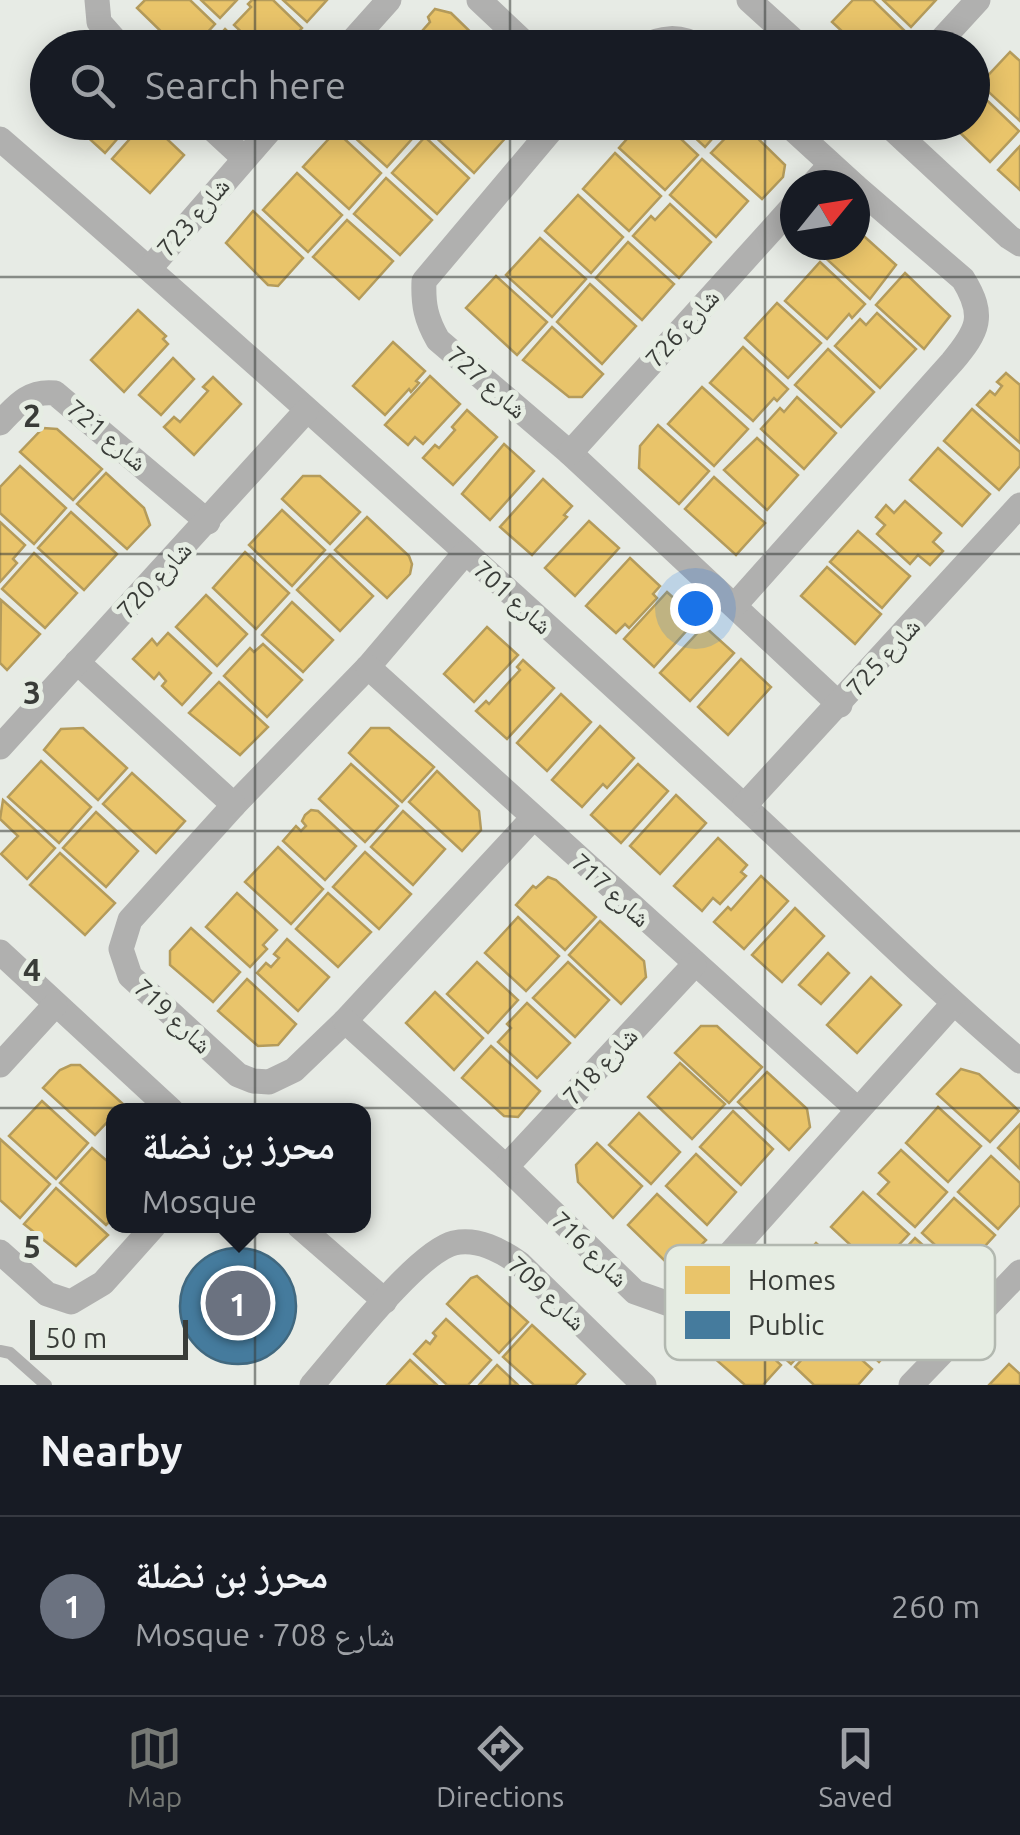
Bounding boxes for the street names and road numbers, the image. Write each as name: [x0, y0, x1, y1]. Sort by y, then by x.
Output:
street label: شارع 723: [151, 172, 236, 264]
street label: شارع 726: [640, 283, 726, 374]
street label: شارع 727: [440, 340, 532, 425]
street label: شارع 721: [60, 394, 153, 478]
street label: شارع 720: [111, 536, 198, 626]
street label: شارع 701: [467, 555, 558, 641]
street label: شارع 725: [841, 612, 927, 703]
street label: شارع 717: [565, 848, 656, 934]
street label: شارع 719: [127, 973, 217, 1060]
street label: شارع 718: [557, 1022, 644, 1112]
street label: شارع 716: [545, 1206, 634, 1294]
street label: شارع 709: [501, 1250, 591, 1337]

